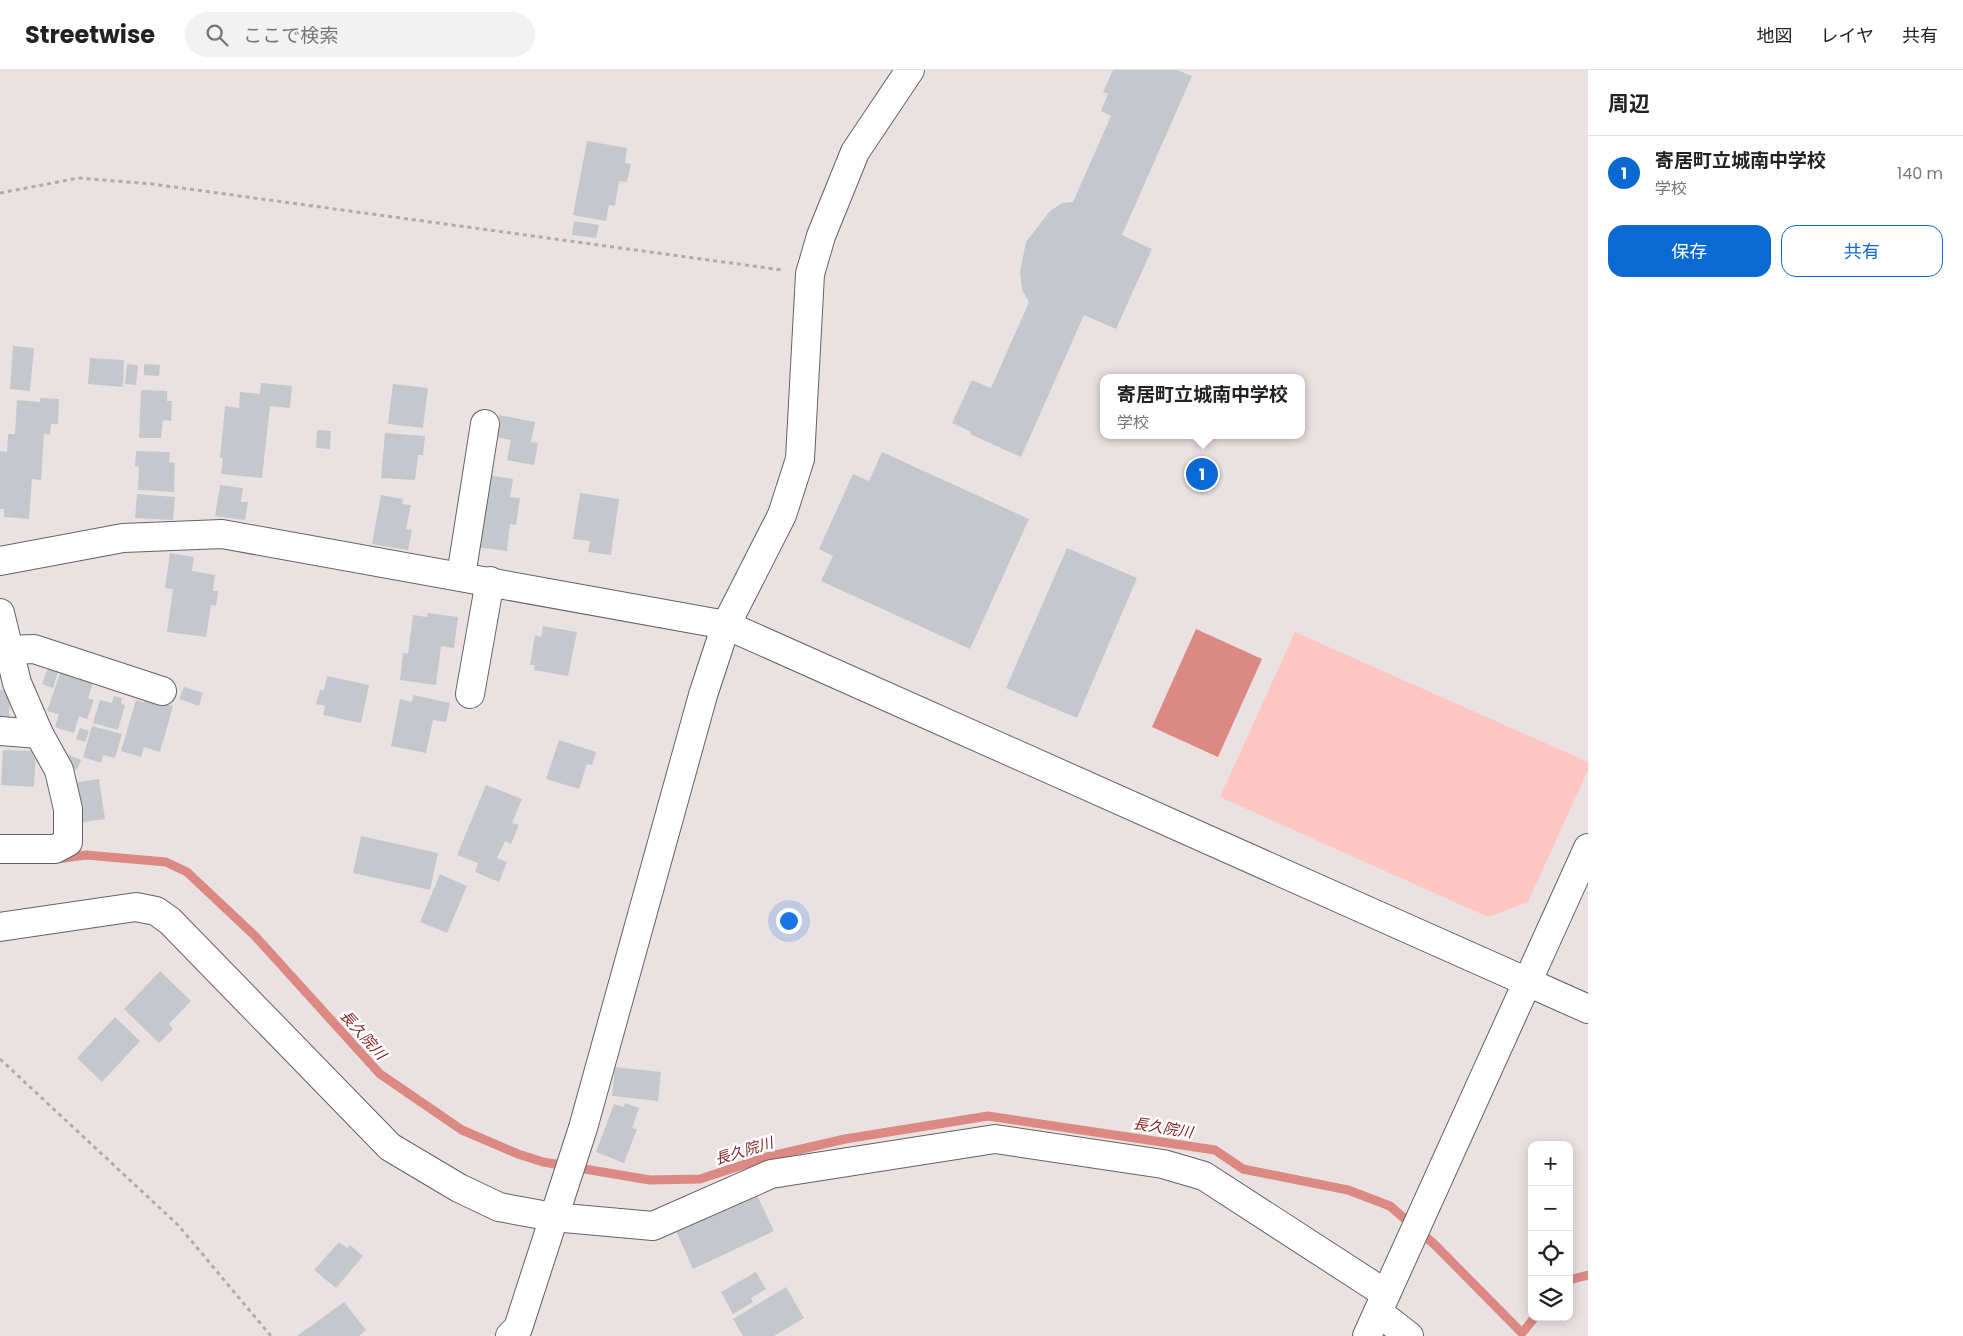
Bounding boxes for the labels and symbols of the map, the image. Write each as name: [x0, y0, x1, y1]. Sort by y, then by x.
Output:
pin: 1: [1186, 455, 1218, 493]
your location: [776, 908, 802, 934]
water label: 長久院川: [335, 1005, 393, 1065]
water label: 長久院川: [1132, 1112, 1196, 1143]
water label: 長久院川: [712, 1131, 778, 1169]

